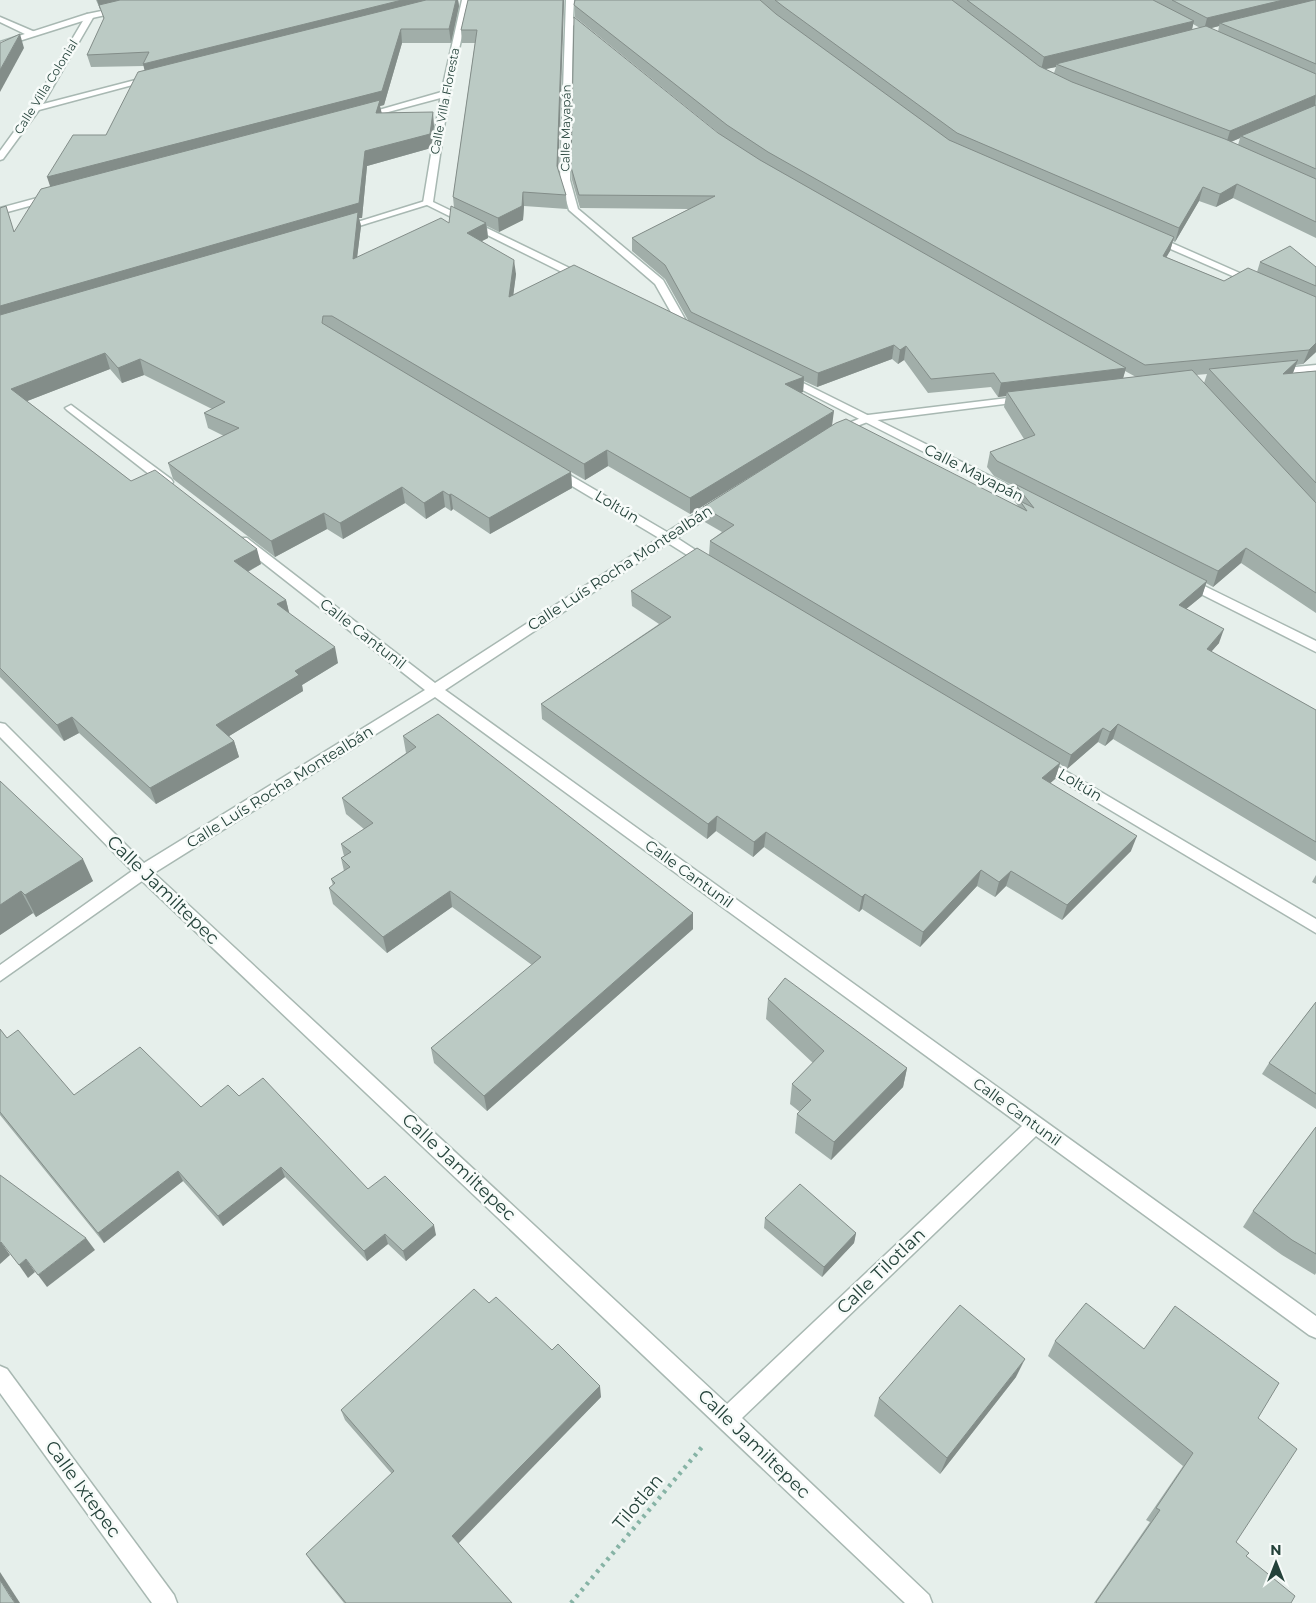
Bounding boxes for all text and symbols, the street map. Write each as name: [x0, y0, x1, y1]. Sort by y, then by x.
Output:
street label: Calle Villa Colonial: [10, 37, 81, 137]
street label: Calle Villa Floresta: [427, 46, 462, 155]
street label: Calle Mayapán: [557, 84, 574, 172]
street label: Calle Mayapán: [921, 439, 1027, 506]
street label: Loltún: [592, 486, 643, 527]
street label: Calle Luís Rocha Montealbán: [524, 501, 716, 635]
street label: Calle Cantunil: [316, 594, 410, 673]
street label: Calle Luís Rocha Montealbán: [183, 721, 377, 852]
street label: Loltún: [1055, 764, 1106, 805]
street label: Calle Jamiltepec: [102, 831, 224, 949]
street label: Calle Cantunil: [642, 835, 737, 912]
street label: Calle Cantunil: [970, 1073, 1065, 1150]
street label: Calle Jamiltepec: [397, 1109, 521, 1225]
street label: Calle Tilotlan: [832, 1223, 930, 1319]
street label: Calle Jamiltepec: [693, 1385, 815, 1503]
street label: Calle Ixtepec: [40, 1436, 126, 1542]
street label: Tilotlan: [608, 1470, 668, 1534]
north arrow: [1251, 1538, 1301, 1588]
text: N: [1270, 1541, 1282, 1559]

